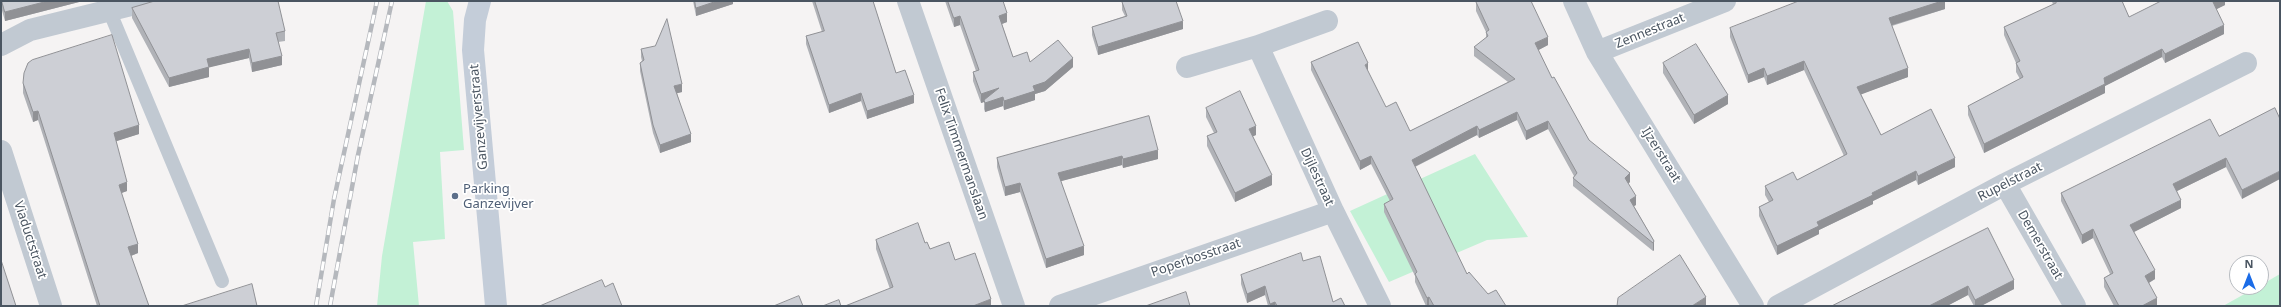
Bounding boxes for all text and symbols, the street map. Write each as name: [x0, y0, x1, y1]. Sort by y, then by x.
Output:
street label: Zennestraat: [1613, 10, 1687, 52]
street label: Ganzevijverstraat: [467, 64, 491, 170]
street label: Felix Timmermanslaan: [931, 86, 991, 222]
street label: Ijzerstraat: [1638, 125, 1684, 185]
street label: Dijlestraat: [1297, 146, 1337, 208]
street label: Rupelstraat: [1975, 159, 2045, 205]
place label: Parking Ganzevijver: [463, 181, 534, 212]
marker: Parking Ganzevijver: [450, 191, 460, 201]
street label: Viaductstraat: [10, 199, 50, 281]
street label: Demerstraat: [2014, 208, 2066, 282]
street label: Poperbosstraat: [1149, 235, 1243, 281]
north arrow: [2229, 255, 2269, 295]
text: N: [2245, 256, 2253, 271]

